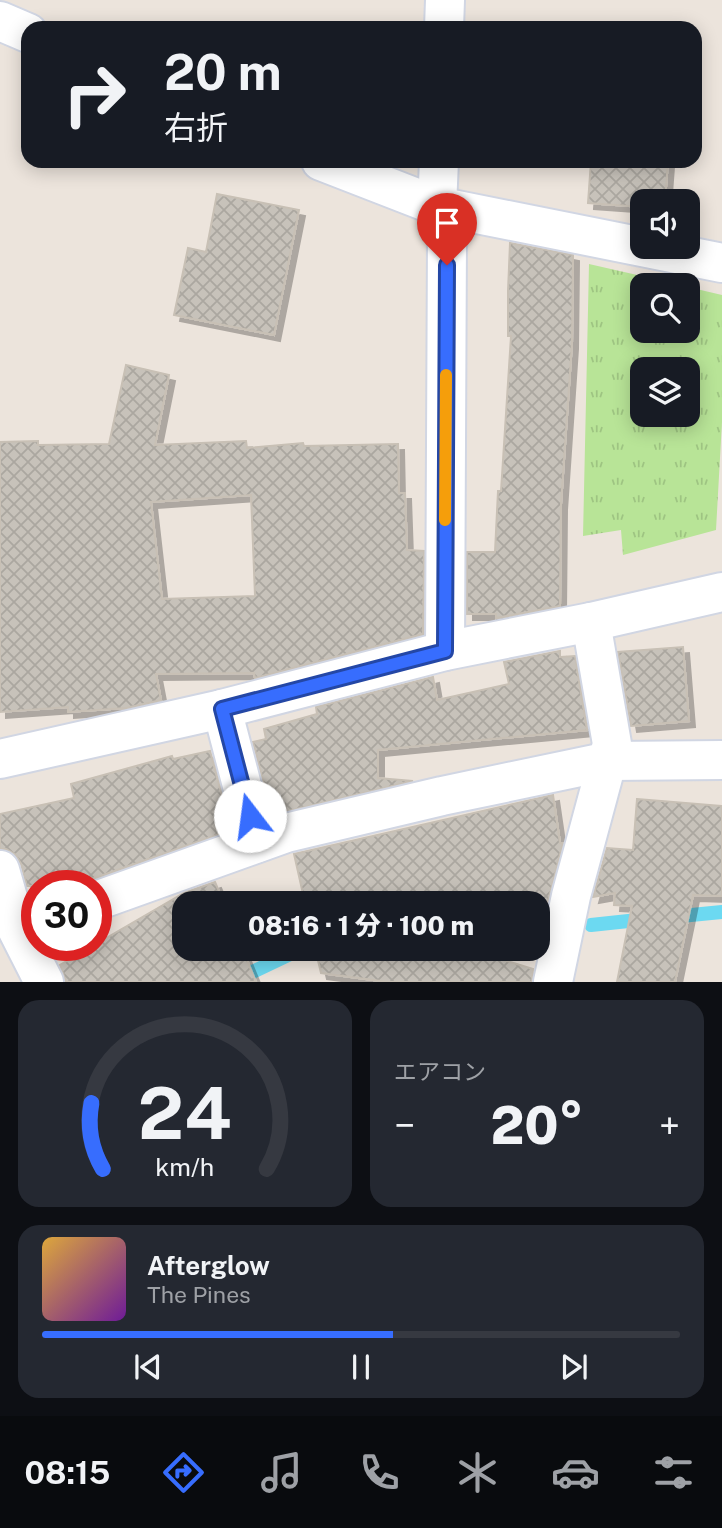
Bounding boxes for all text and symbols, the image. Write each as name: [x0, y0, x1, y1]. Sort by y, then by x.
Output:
text: 20 m: [164, 43, 282, 101]
icon: right: [49, 49, 140, 140]
text: 右折: [164, 109, 228, 146]
map controls: [630, 189, 700, 427]
button: sound: [630, 189, 700, 259]
pin: [417, 193, 477, 265]
icon: arrive: [428, 204, 466, 242]
button: search: [630, 273, 700, 343]
button: layers: [630, 357, 700, 427]
position arrow: [213, 779, 287, 853]
speed limit sign: 30: [21, 870, 112, 961]
text: 08:16 · 1 分 · 100 m: [248, 910, 474, 941]
text: エアコン: [394, 1058, 486, 1085]
text: 24: [138, 1071, 232, 1156]
text: 20°: [490, 1095, 584, 1156]
text: −: [394, 1103, 415, 1148]
text: +: [659, 1103, 680, 1148]
text: km/h: [156, 1152, 214, 1182]
text: Afterglow: [147, 1250, 270, 1281]
text: The Pines: [147, 1281, 251, 1308]
icon: previous: [129, 1348, 167, 1386]
icon: pause: [342, 1348, 380, 1386]
icon: next: [555, 1348, 593, 1386]
icon: directions: [159, 1448, 208, 1497]
icon: music: [257, 1448, 306, 1497]
icon: phone: [355, 1448, 404, 1497]
icon: climate: [453, 1448, 502, 1497]
icon: car: [551, 1448, 600, 1497]
icon: filters: [649, 1448, 698, 1497]
text: 08:15: [24, 1454, 110, 1491]

